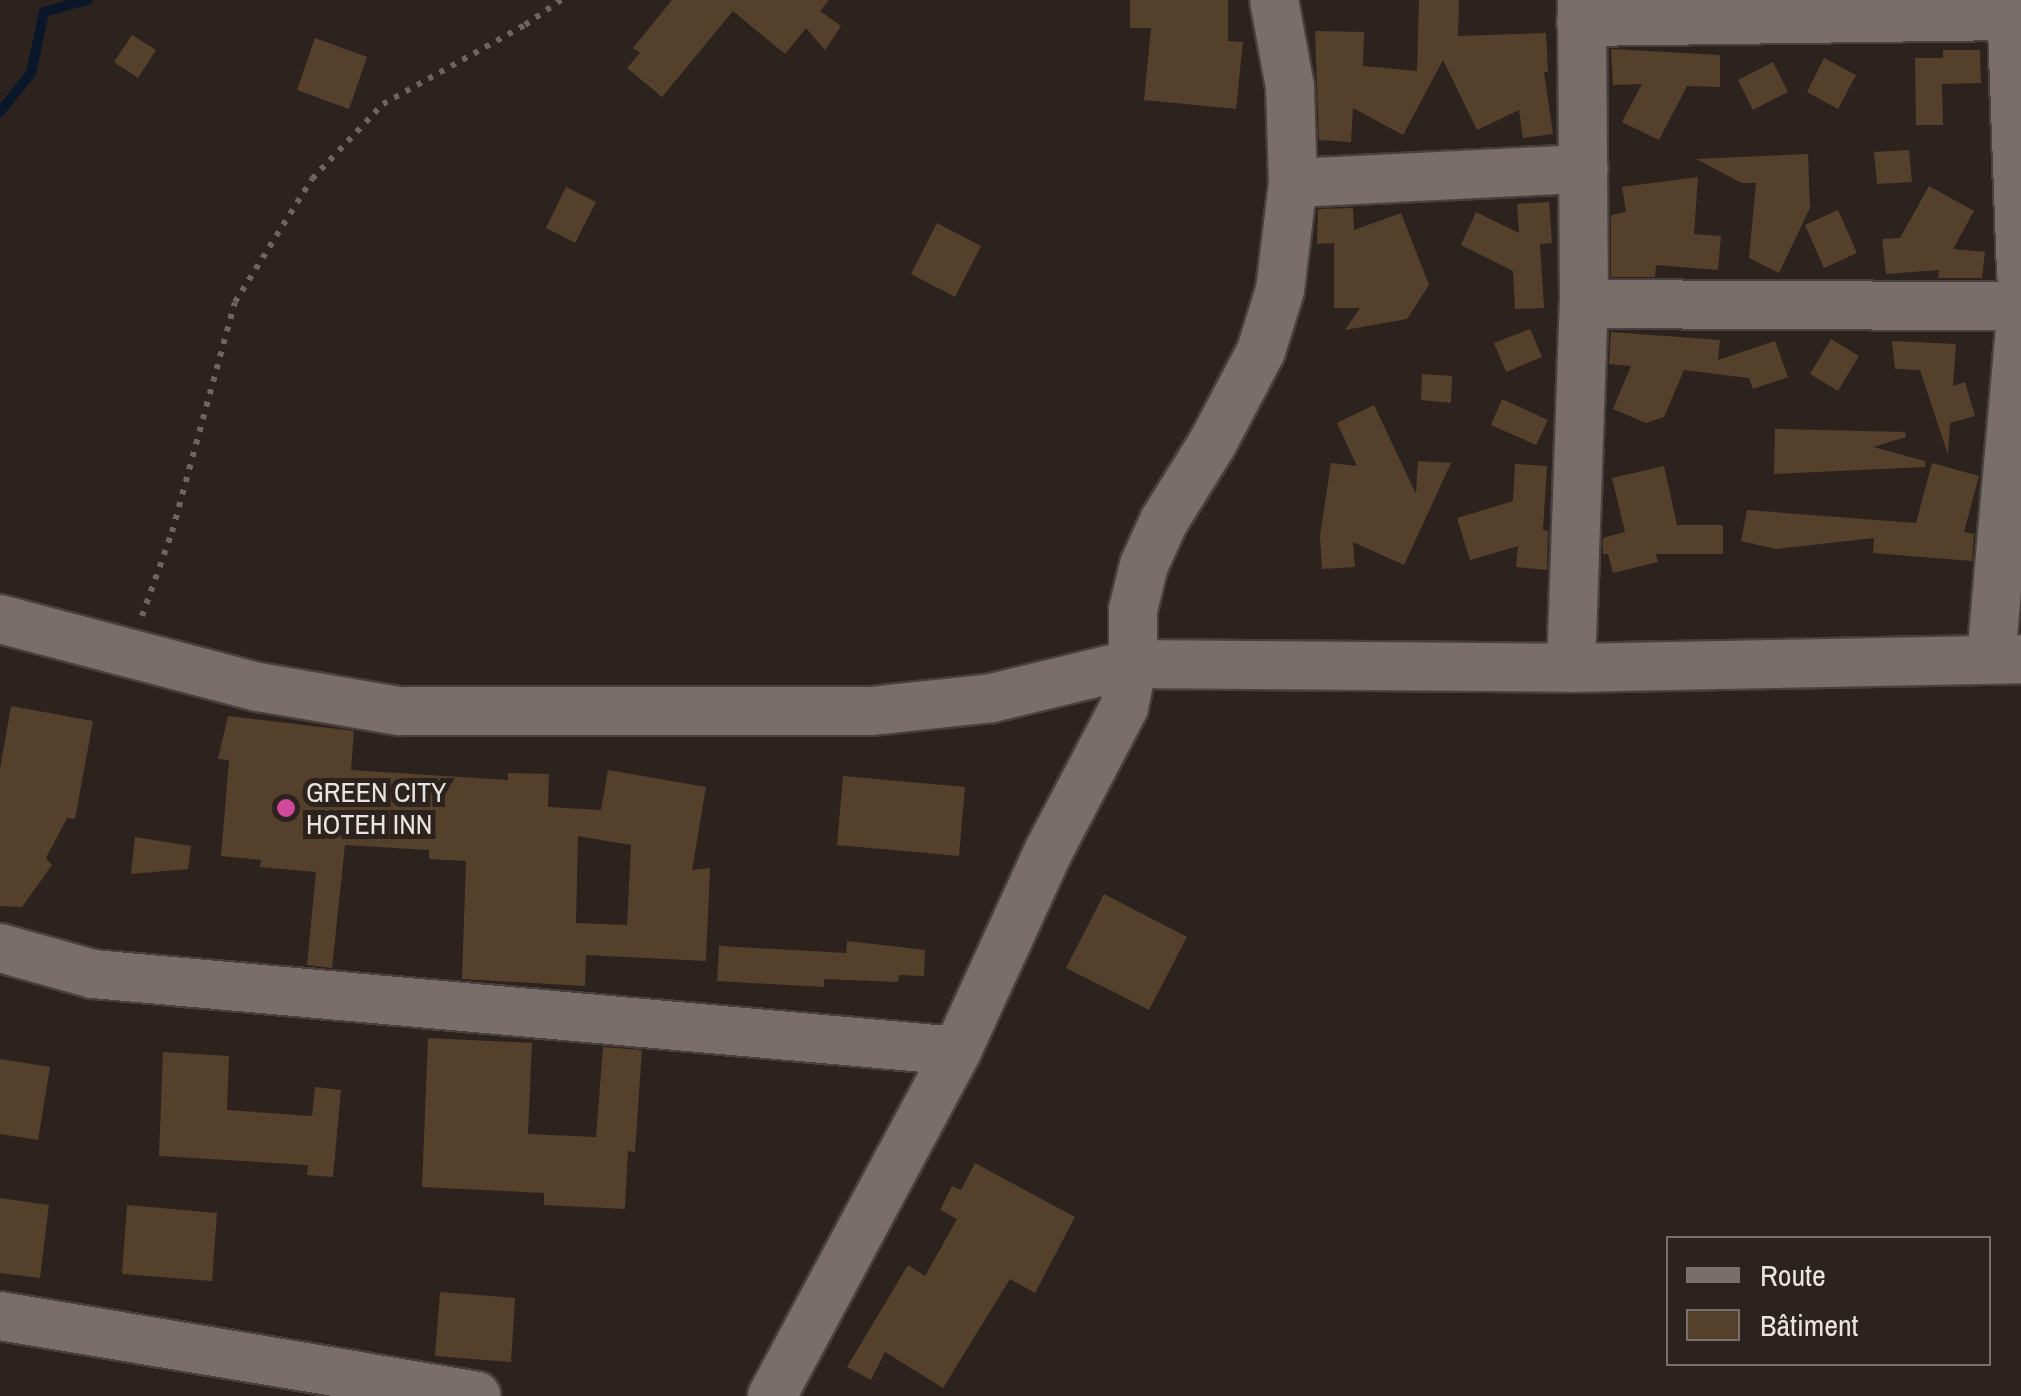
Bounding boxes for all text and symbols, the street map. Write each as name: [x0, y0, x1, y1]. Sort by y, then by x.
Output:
place label: GREEN CITY HOTEH INN: [306, 775, 446, 841]
marker: GREEN CITY HOTEH INN: [275, 797, 297, 819]
legend: [1666, 1236, 1991, 1366]
text: Route: [1760, 1255, 1826, 1295]
text: Bâtiment: [1760, 1305, 1858, 1345]

